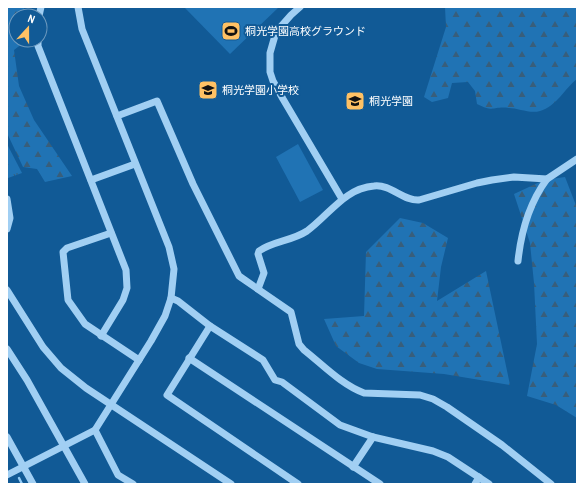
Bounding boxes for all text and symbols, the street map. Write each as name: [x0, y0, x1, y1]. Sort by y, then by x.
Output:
north arrow: [8, 8, 48, 48]
text: N: [26, 11, 37, 26]
sports icon: 桐光学園高校グラウンド: [220, 20, 242, 42]
place label: 桐光学園高校グラウンド: [245, 24, 366, 38]
school or university icon: 桐光学園小学校: [197, 79, 219, 101]
place label: 桐光学園小学校: [222, 83, 299, 97]
school or university icon: 桐光学園: [344, 90, 366, 112]
place label: 桐光学園: [369, 94, 413, 108]

